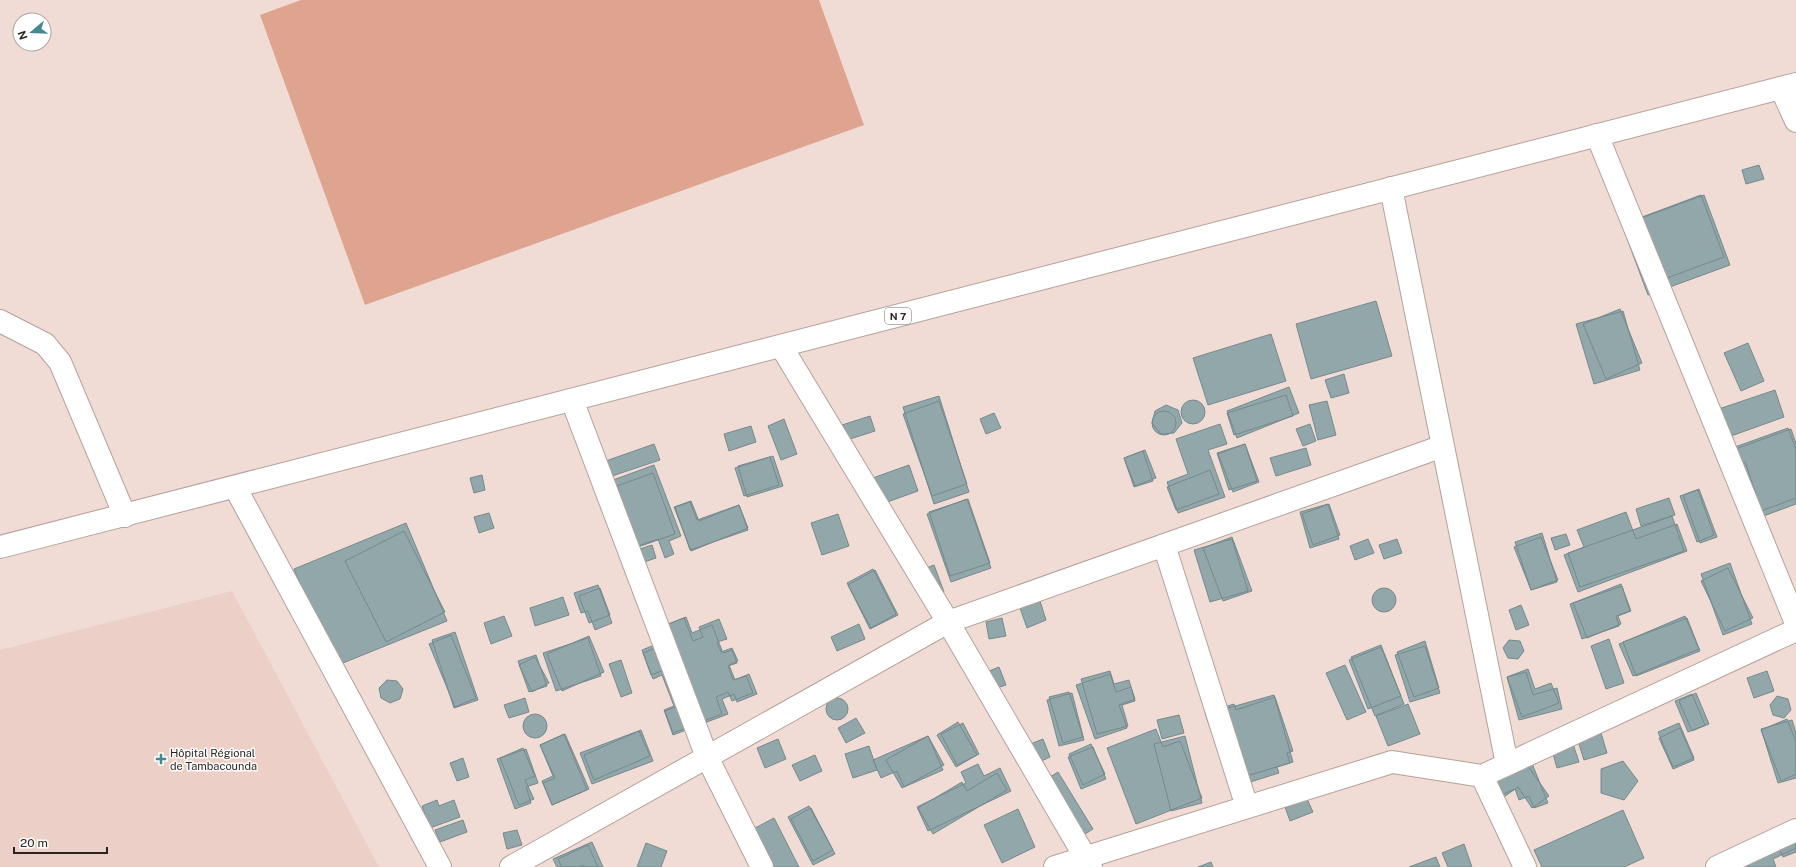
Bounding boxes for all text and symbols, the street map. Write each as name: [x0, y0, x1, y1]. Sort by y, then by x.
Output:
north arrow: [12, 12, 52, 52]
text: N: [15, 29, 30, 41]
road number: N 7: [885, 308, 911, 324]
place label: Hôpital Régional de Tambacounda: [170, 747, 257, 772]
marker: Hôpital Régional de Tambacounda: [155, 753, 167, 765]
scale bar: [14, 829, 107, 855]
text: 20 m: [20, 836, 48, 850]

